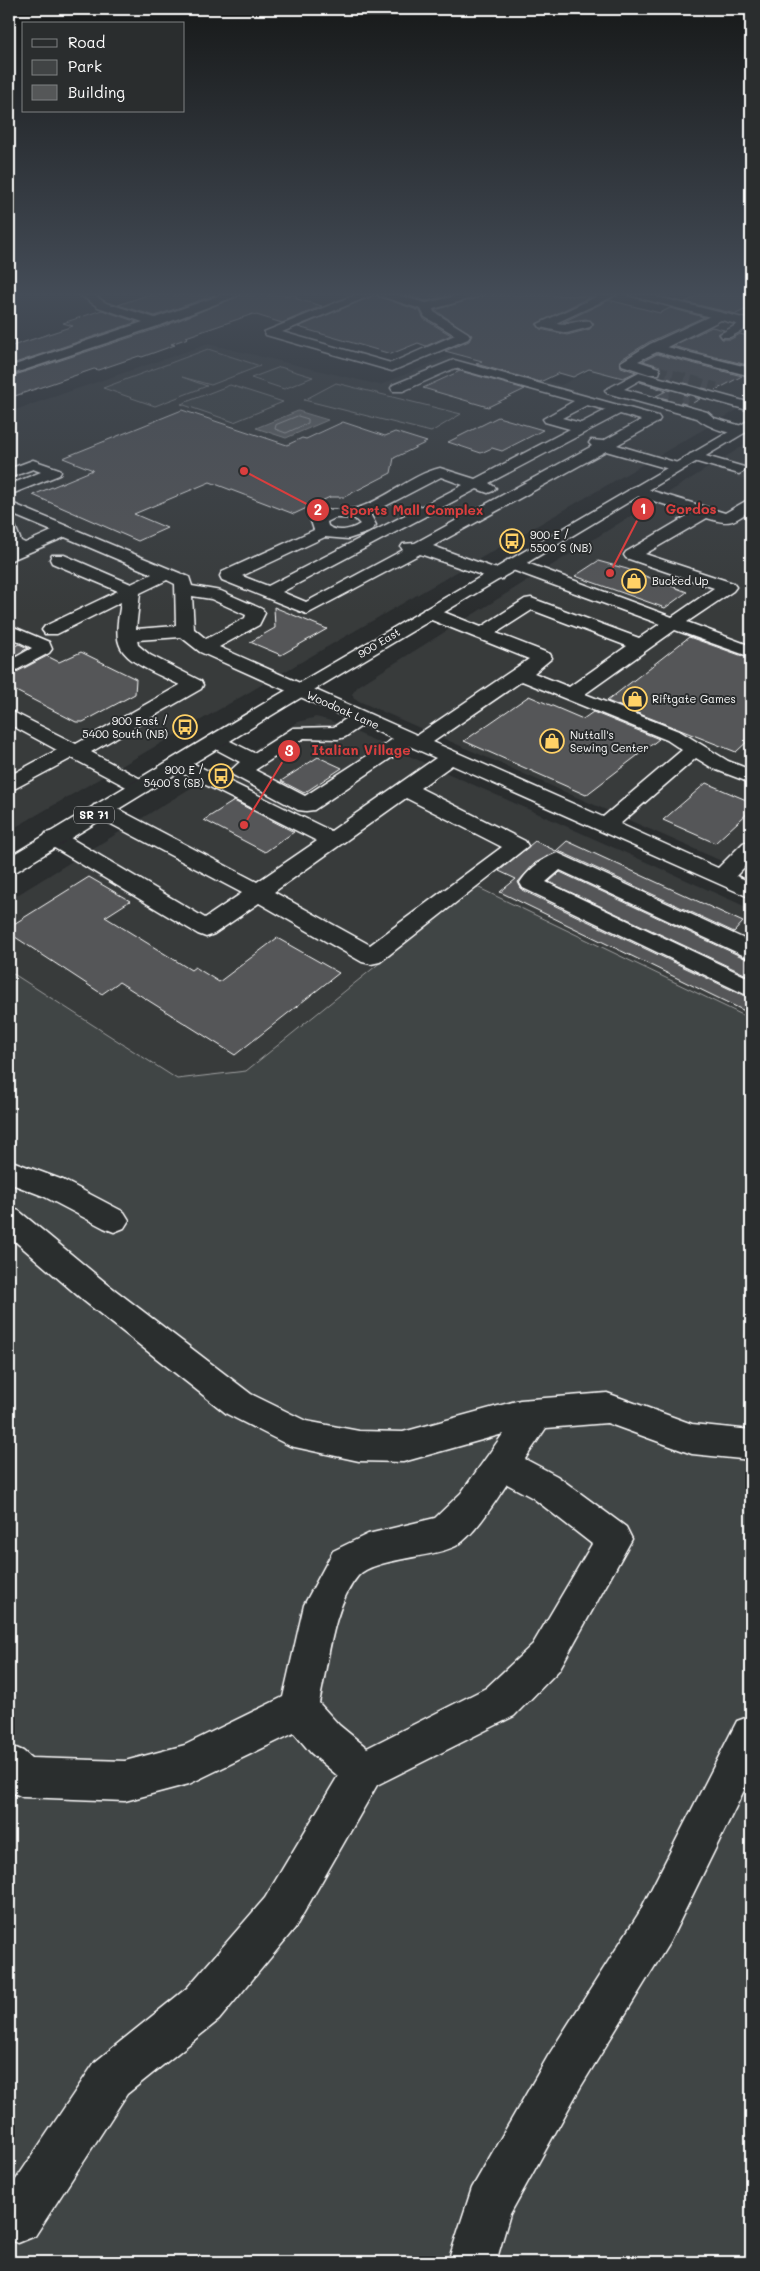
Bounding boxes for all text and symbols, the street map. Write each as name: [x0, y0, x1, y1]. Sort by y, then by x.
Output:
legend: [22, 22, 185, 112]
text: Road: [68, 32, 105, 52]
text: Park: [68, 56, 102, 76]
text: Building: [68, 82, 125, 102]
callout: Gordos: [631, 494, 727, 523]
callout: Sports Mall Complex: [305, 495, 493, 524]
text: 1: [640, 498, 646, 518]
text: 2: [314, 499, 322, 519]
text: Gordos: [666, 499, 717, 518]
text: Sports Mall Complex: [341, 500, 483, 519]
place label: 900 E / 5500 S (NB): [530, 527, 592, 555]
bus stop icon: 900 E / 5500 S (NB): [499, 528, 525, 554]
shop icon: Bucked Up: [621, 568, 647, 594]
place label: Bucked Up: [652, 573, 709, 588]
street label: 900 East: [355, 624, 403, 661]
shop icon: Riftgate Games: [622, 686, 648, 712]
street label: Woodoak Lane: [305, 687, 382, 732]
place label: Riftgate Games: [652, 691, 736, 706]
place label: 900 East / 5400 South (NB): [82, 713, 168, 741]
bus stop icon: 900 East / 5400 South (NB): [172, 714, 198, 740]
place label: Nuttall's Sewing Center: [570, 727, 649, 755]
shop icon: Nuttall's Sewing Center: [539, 728, 565, 754]
callout: Italian Village: [276, 736, 420, 765]
text: 3: [284, 740, 294, 760]
text: Italian Village: [312, 740, 410, 759]
place label: 900 E / 5400 S (SB): [144, 762, 204, 790]
bus stop icon: 900 E / 5400 S (SB): [208, 763, 234, 789]
road number: SR 71: [74, 806, 114, 824]

